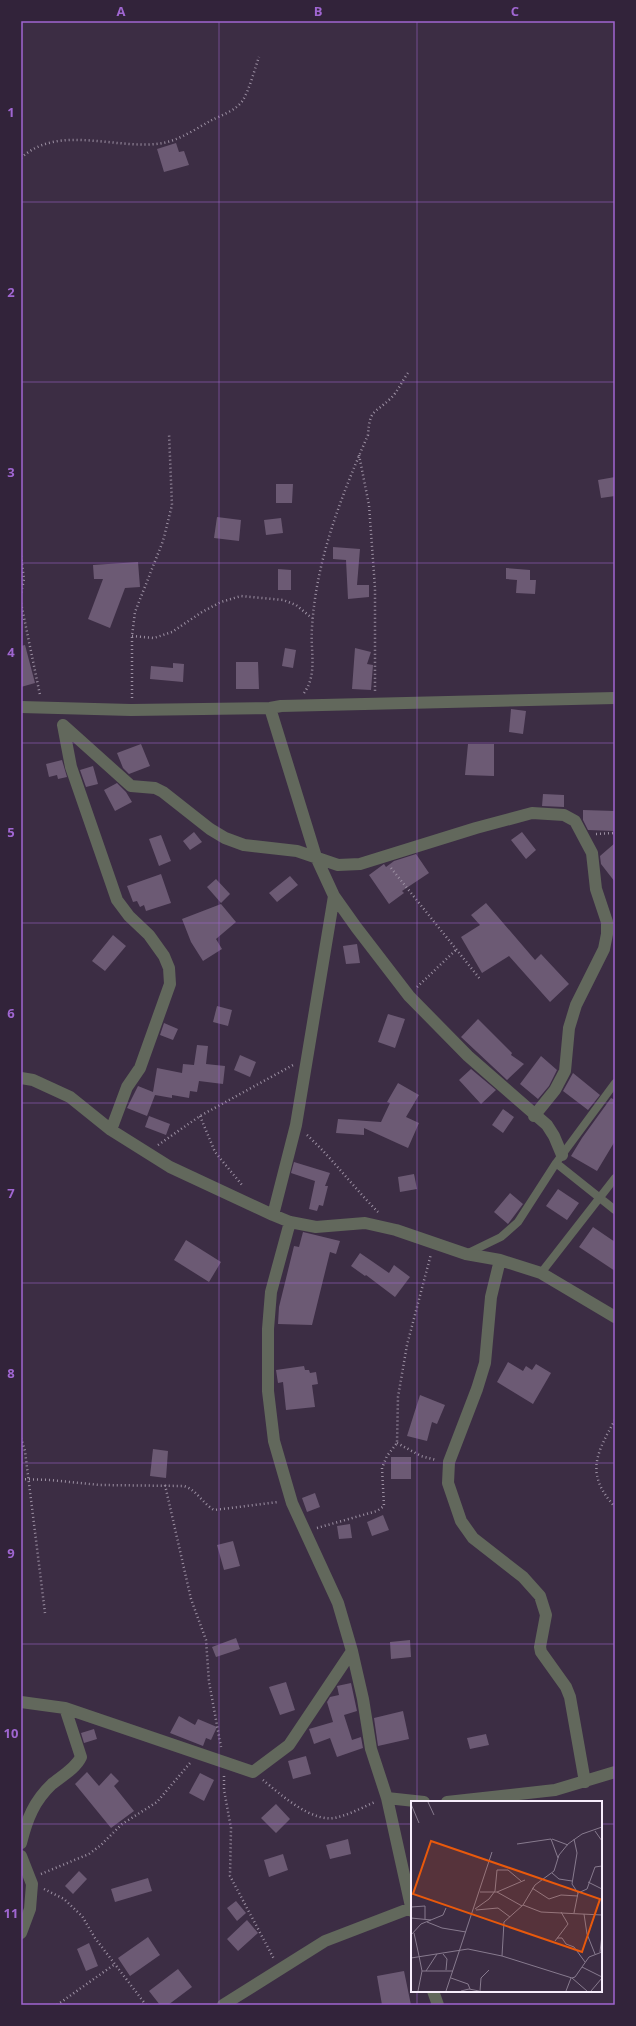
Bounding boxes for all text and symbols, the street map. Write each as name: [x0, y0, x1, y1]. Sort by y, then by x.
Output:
text: A: [117, 2, 126, 20]
text: B: [314, 2, 323, 20]
text: C: [511, 2, 519, 20]
text: 1: [7, 103, 15, 121]
text: 2: [7, 283, 15, 301]
text: 3: [7, 463, 15, 481]
text: 4: [7, 643, 15, 661]
text: 5: [7, 823, 15, 841]
text: 6: [7, 1004, 15, 1022]
text: 7: [7, 1184, 15, 1202]
text: 8: [7, 1364, 15, 1382]
text: 9: [7, 1544, 15, 1562]
text: 10: [4, 1724, 18, 1742]
inset map: [411, 1801, 602, 1992]
text: 11: [4, 1904, 18, 1922]

